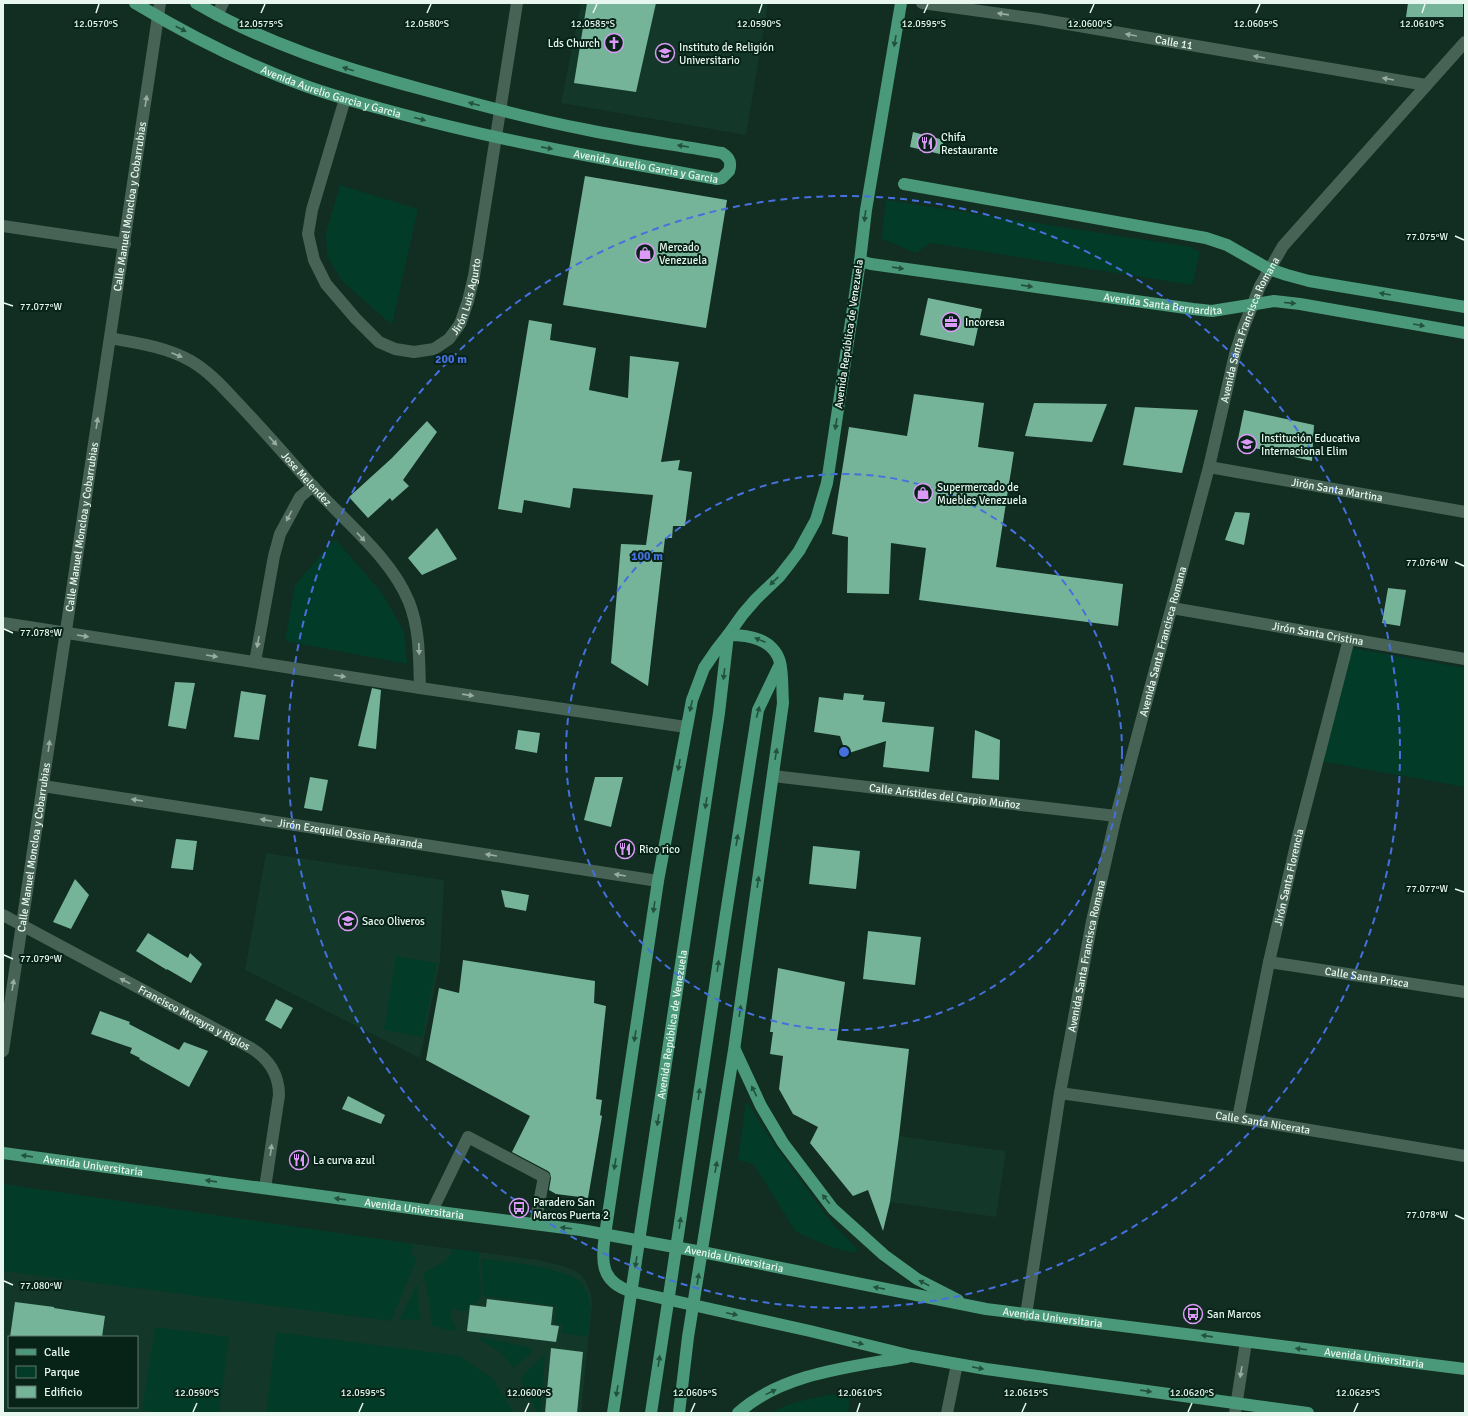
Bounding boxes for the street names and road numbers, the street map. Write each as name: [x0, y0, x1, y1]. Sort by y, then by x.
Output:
street label: Calle 11: [1154, 33, 1194, 52]
street label: Avenida Aurelio Garcia y Garcia: [259, 63, 403, 120]
street label: Calle Manuel Moncloa y Cobarrubias: [110, 121, 149, 292]
street label: Avenida Aurelio Garcia y Garcia: [572, 147, 720, 186]
street label: Avenida Santa Francisca Romana: [1217, 254, 1282, 404]
street label: Jirón Luis Agurto: [448, 257, 483, 337]
street label: Avenida República de Venezuela: [832, 258, 866, 409]
street label: Avenida Santa Bernardita: [1103, 290, 1223, 318]
street label: Calle Manuel Moncloa y Cobarrubias: [62, 441, 101, 613]
street label: Jose Melendez: [279, 449, 335, 509]
street label: Jirón Santa Martina: [1290, 475, 1384, 504]
street label: Avenida Santa Francisca Romana: [1136, 564, 1189, 718]
street label: Jirón Santa Cristina: [1271, 619, 1365, 648]
street label: Calle Manuel Moncloa y Cobarrubias: [14, 761, 53, 933]
street label: Calle Arístides del Carpio Muñoz: [868, 781, 1021, 811]
street label: Jirón Ezequiel Ossio Peñaranda: [277, 816, 424, 851]
street label: Jirón Santa Florencia: [1271, 827, 1306, 927]
street label: Avenida Santa Francisca Romana: [1065, 878, 1108, 1033]
street label: Avenida República de Venezuela: [654, 949, 690, 1100]
street label: Calle Santa Prisca: [1324, 964, 1410, 990]
street label: Francisco Moreyra y Riglos: [136, 982, 253, 1053]
street label: Calle Santa Nicerata: [1215, 1108, 1312, 1137]
street label: Avenida Universitaria: [43, 1152, 144, 1178]
street label: Avenida Universitaria: [364, 1195, 465, 1222]
street label: Avenida Universitaria: [684, 1243, 785, 1275]
street label: Avenida Universitaria: [1002, 1305, 1104, 1330]
street label: Avenida Universitaria: [1324, 1345, 1425, 1370]

